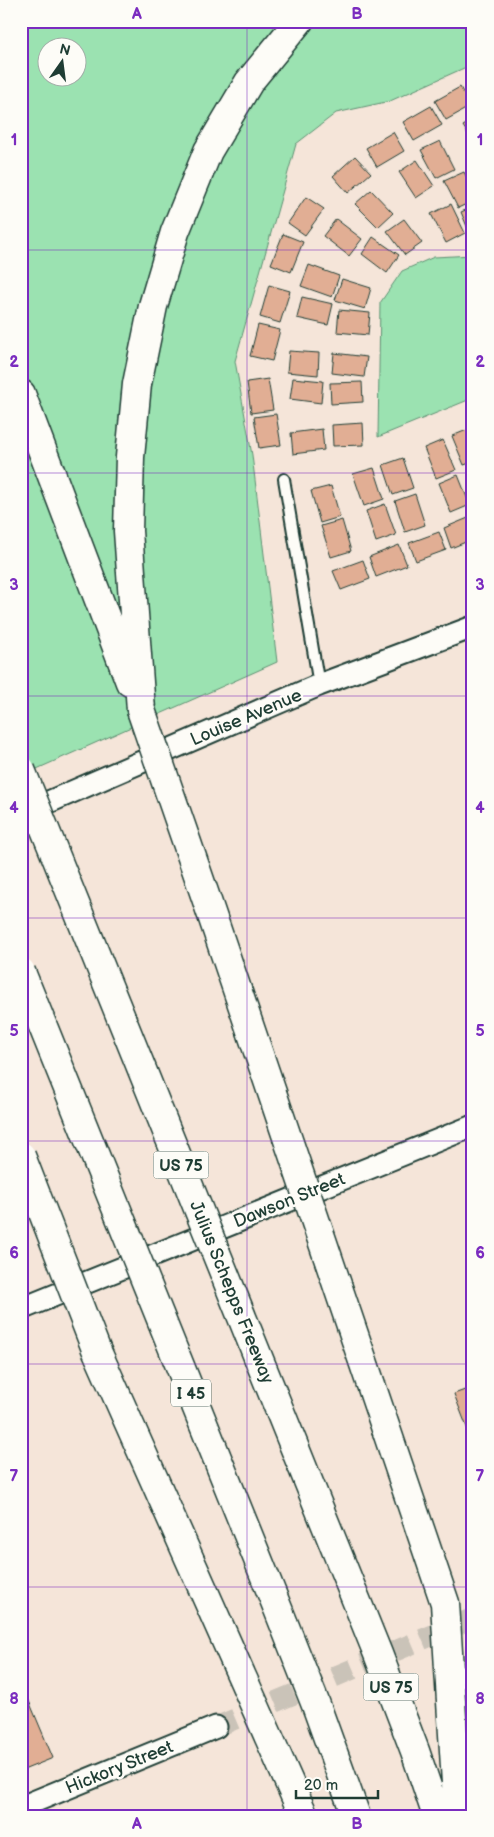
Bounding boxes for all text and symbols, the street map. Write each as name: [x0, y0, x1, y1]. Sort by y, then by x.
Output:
text: A: [131, 5, 142, 24]
text: B: [351, 5, 363, 24]
north arrow: [38, 38, 88, 88]
text: N: [58, 40, 72, 59]
text: 1: [11, 131, 17, 150]
text: 1: [477, 131, 483, 150]
text: 2: [9, 353, 19, 372]
text: 2: [475, 353, 485, 372]
text: 3: [9, 576, 19, 595]
text: 3: [475, 576, 485, 595]
street label: Louise Avenue: [187, 684, 305, 750]
text: 4: [9, 799, 19, 818]
text: 4: [475, 799, 485, 818]
text: 5: [9, 1022, 19, 1041]
text: 5: [475, 1022, 485, 1041]
road number: US 75: [154, 1152, 208, 1178]
street label: Dawson Street: [230, 1168, 348, 1232]
street label: Julius Schepps Freeway: [185, 1198, 278, 1387]
text: 6: [9, 1244, 19, 1263]
text: 6: [475, 1244, 485, 1263]
road number: I 45: [171, 1380, 211, 1406]
text: 7: [10, 1467, 19, 1486]
text: 7: [476, 1467, 485, 1486]
road number: US 75: [364, 1674, 418, 1700]
text: 8: [9, 1690, 19, 1709]
text: 8: [475, 1690, 485, 1709]
street label: Hickory Street: [62, 1736, 176, 1799]
scale bar: [296, 1767, 379, 1799]
text: 20 m: [304, 1776, 338, 1795]
text: A: [131, 1815, 142, 1834]
text: B: [351, 1815, 363, 1834]

